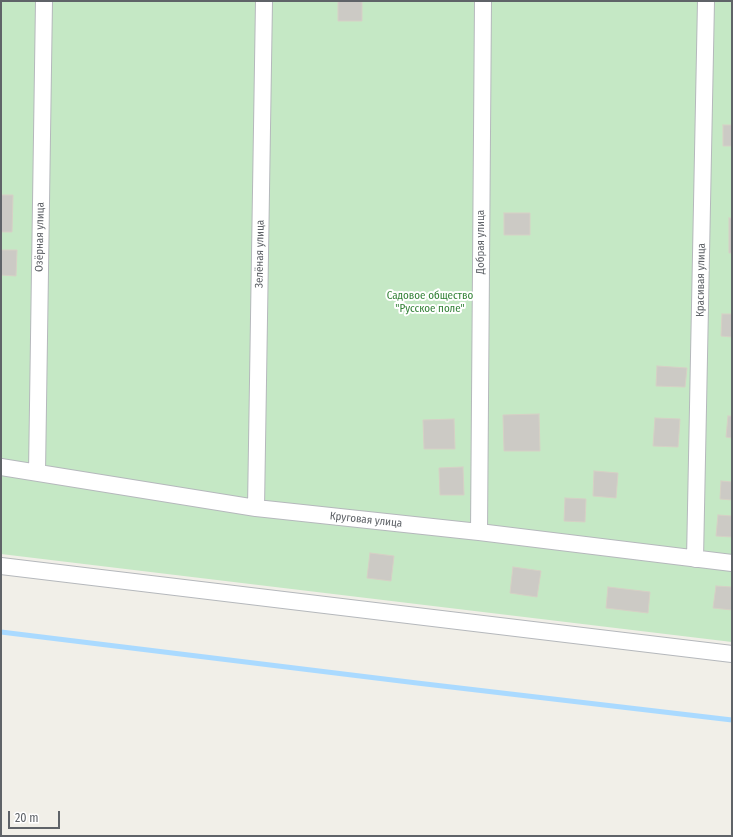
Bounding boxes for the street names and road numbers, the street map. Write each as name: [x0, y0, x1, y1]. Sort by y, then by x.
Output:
street label: Озёрная улица: [33, 202, 47, 272]
street label: Добрая улица: [474, 210, 488, 274]
street label: Зелёная улица: [253, 220, 267, 288]
street label: Красивая улица: [694, 243, 708, 317]
street label: Круговая улица: [329, 510, 403, 530]

